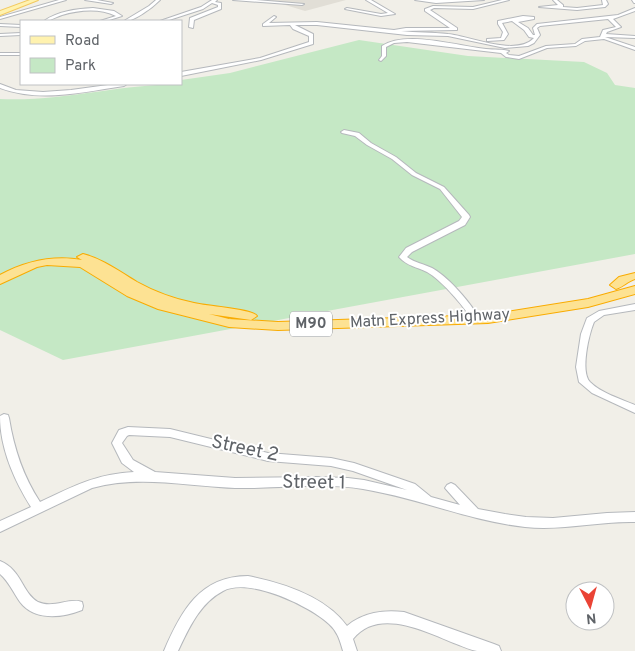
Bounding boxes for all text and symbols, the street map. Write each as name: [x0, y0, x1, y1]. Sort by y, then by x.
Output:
legend: [20, 20, 182, 85]
text: Road: [65, 32, 100, 51]
text: Park: [65, 57, 96, 76]
street label: Matn Express Highway: [350, 305, 510, 333]
road number: M90: [290, 312, 332, 336]
street label: Street 2: [209, 430, 281, 468]
street label: Street 1: [282, 470, 346, 496]
north arrow: [565, 581, 615, 631]
text: N: [585, 608, 597, 626]

